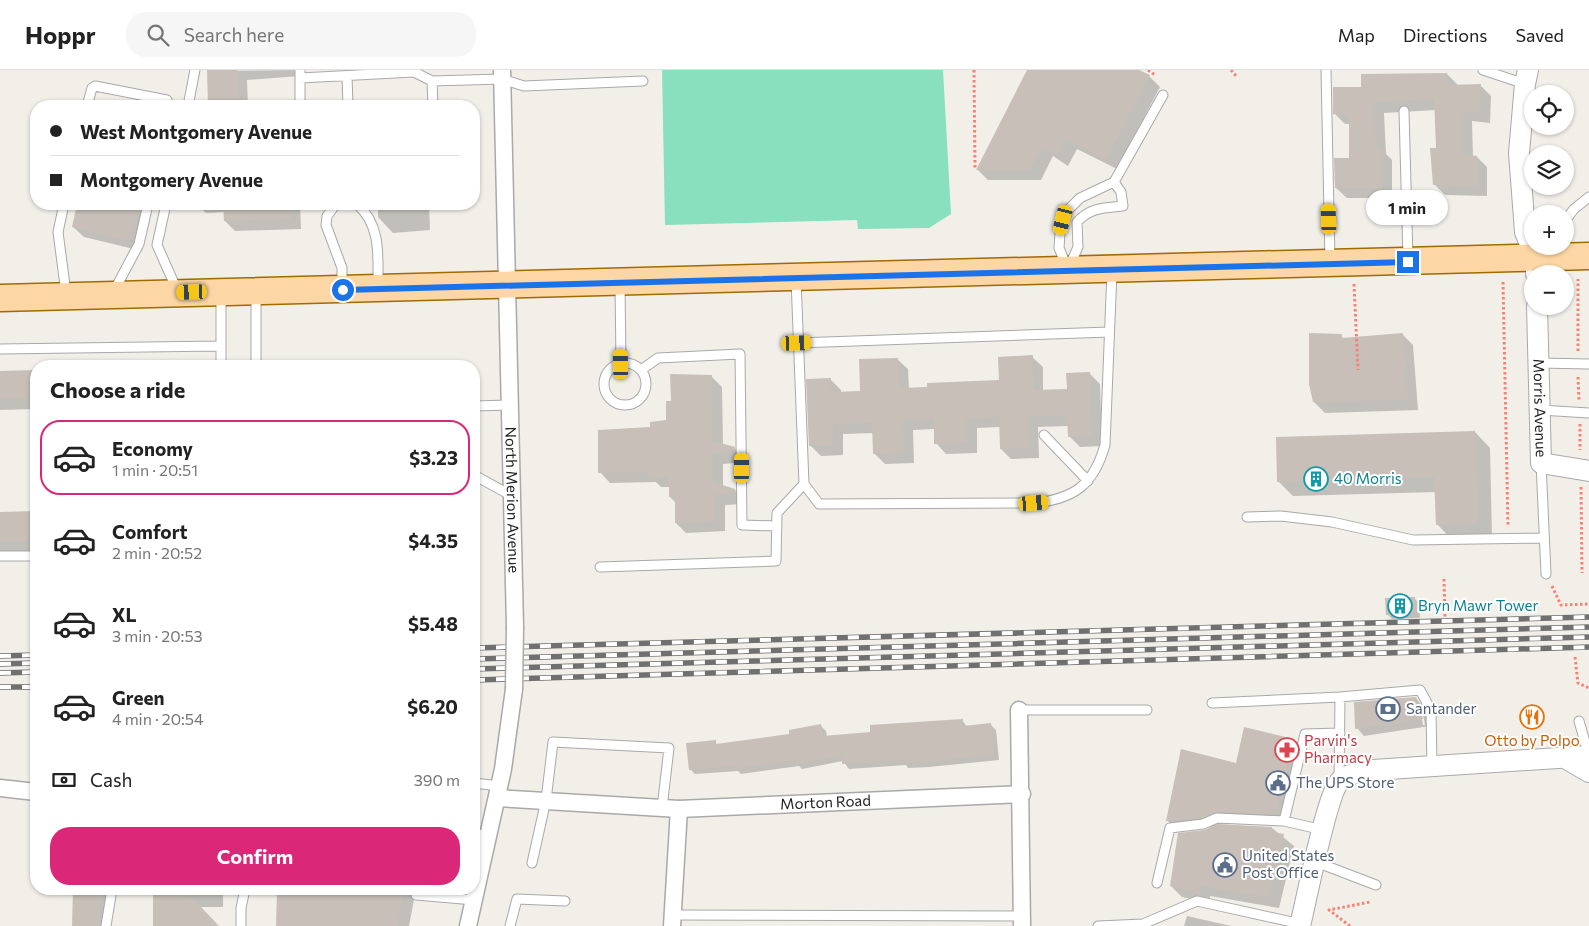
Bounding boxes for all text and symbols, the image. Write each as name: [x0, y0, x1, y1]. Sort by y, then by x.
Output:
search box: [126, 12, 476, 57]
text: Hoppr: [25, 20, 96, 49]
icon: search: [144, 21, 172, 49]
text: Search here: [184, 23, 284, 46]
text: Map: [1338, 24, 1375, 46]
text: Directions: [1403, 24, 1487, 46]
text: Saved: [1515, 24, 1564, 46]
map controls: [1524, 85, 1574, 315]
button: locate: [1524, 85, 1574, 135]
text: West Montgomery Avenue: [80, 120, 312, 143]
button: layers: [1524, 145, 1574, 195]
text: Montgomery Avenue: [80, 168, 263, 191]
callout: 1 min: [1367, 190, 1449, 224]
text: 1 min: [1388, 198, 1426, 217]
car: [1052, 204, 1073, 236]
car: [1320, 204, 1337, 234]
button: +: [1524, 205, 1574, 255]
route end: [1397, 251, 1419, 273]
button: −: [1524, 265, 1574, 315]
route start: [332, 279, 354, 301]
car: [176, 284, 207, 300]
car: [781, 335, 812, 351]
car: [613, 349, 628, 379]
street label: Morris Avenue: [1530, 358, 1551, 458]
text: Choose a ride: [50, 376, 185, 403]
street label: North Merion Avenue: [502, 426, 524, 573]
icon: car: [52, 435, 97, 480]
text: Economy: [112, 437, 193, 460]
text: $3.23: [409, 446, 458, 469]
car: [734, 453, 749, 483]
text: 1 min · 20:51: [112, 460, 198, 479]
building icon: 40 Morris: [1303, 466, 1329, 492]
place label: 40 Morris: [1334, 469, 1402, 487]
car: [1018, 494, 1049, 512]
icon: car: [52, 518, 97, 563]
text: Comfort: [112, 520, 188, 543]
text: $4.35: [408, 529, 458, 552]
text: 2 min · 20:52: [112, 543, 202, 562]
building icon: Bryn Mawr Tower: [1387, 593, 1413, 619]
place label: Bryn Mawr Tower: [1418, 596, 1538, 614]
icon: car: [52, 601, 97, 646]
text: XL: [112, 603, 137, 626]
text: $5.48: [408, 612, 458, 635]
text: 3 min · 20:53: [112, 626, 203, 645]
icon: car: [52, 684, 97, 729]
text: Green: [112, 686, 164, 709]
text: $6.20: [407, 695, 458, 718]
bank icon: Santander: [1375, 696, 1401, 722]
place label: Santander: [1406, 699, 1476, 717]
restaurant icon: Otto by Polpo: [1519, 704, 1545, 730]
text: 4 min · 20:54: [112, 709, 204, 728]
place label: Parvin's Pharmacy: [1304, 731, 1372, 766]
place label: Otto by Polpo: [1484, 731, 1580, 749]
pharmacy icon: Parvin's Pharmacy: [1274, 737, 1300, 763]
icon: cash: [50, 766, 78, 794]
text: Cash: [90, 768, 132, 791]
text: 390 m: [414, 770, 460, 789]
public building icon: The UPS Store: [1265, 770, 1291, 796]
place label: The UPS Store: [1296, 773, 1394, 791]
street label: Morton Road: [780, 791, 871, 813]
button: Confirm: [50, 827, 460, 885]
place label: United States Post Office: [1242, 846, 1334, 881]
public building icon: United States Post Office: [1212, 852, 1238, 878]

